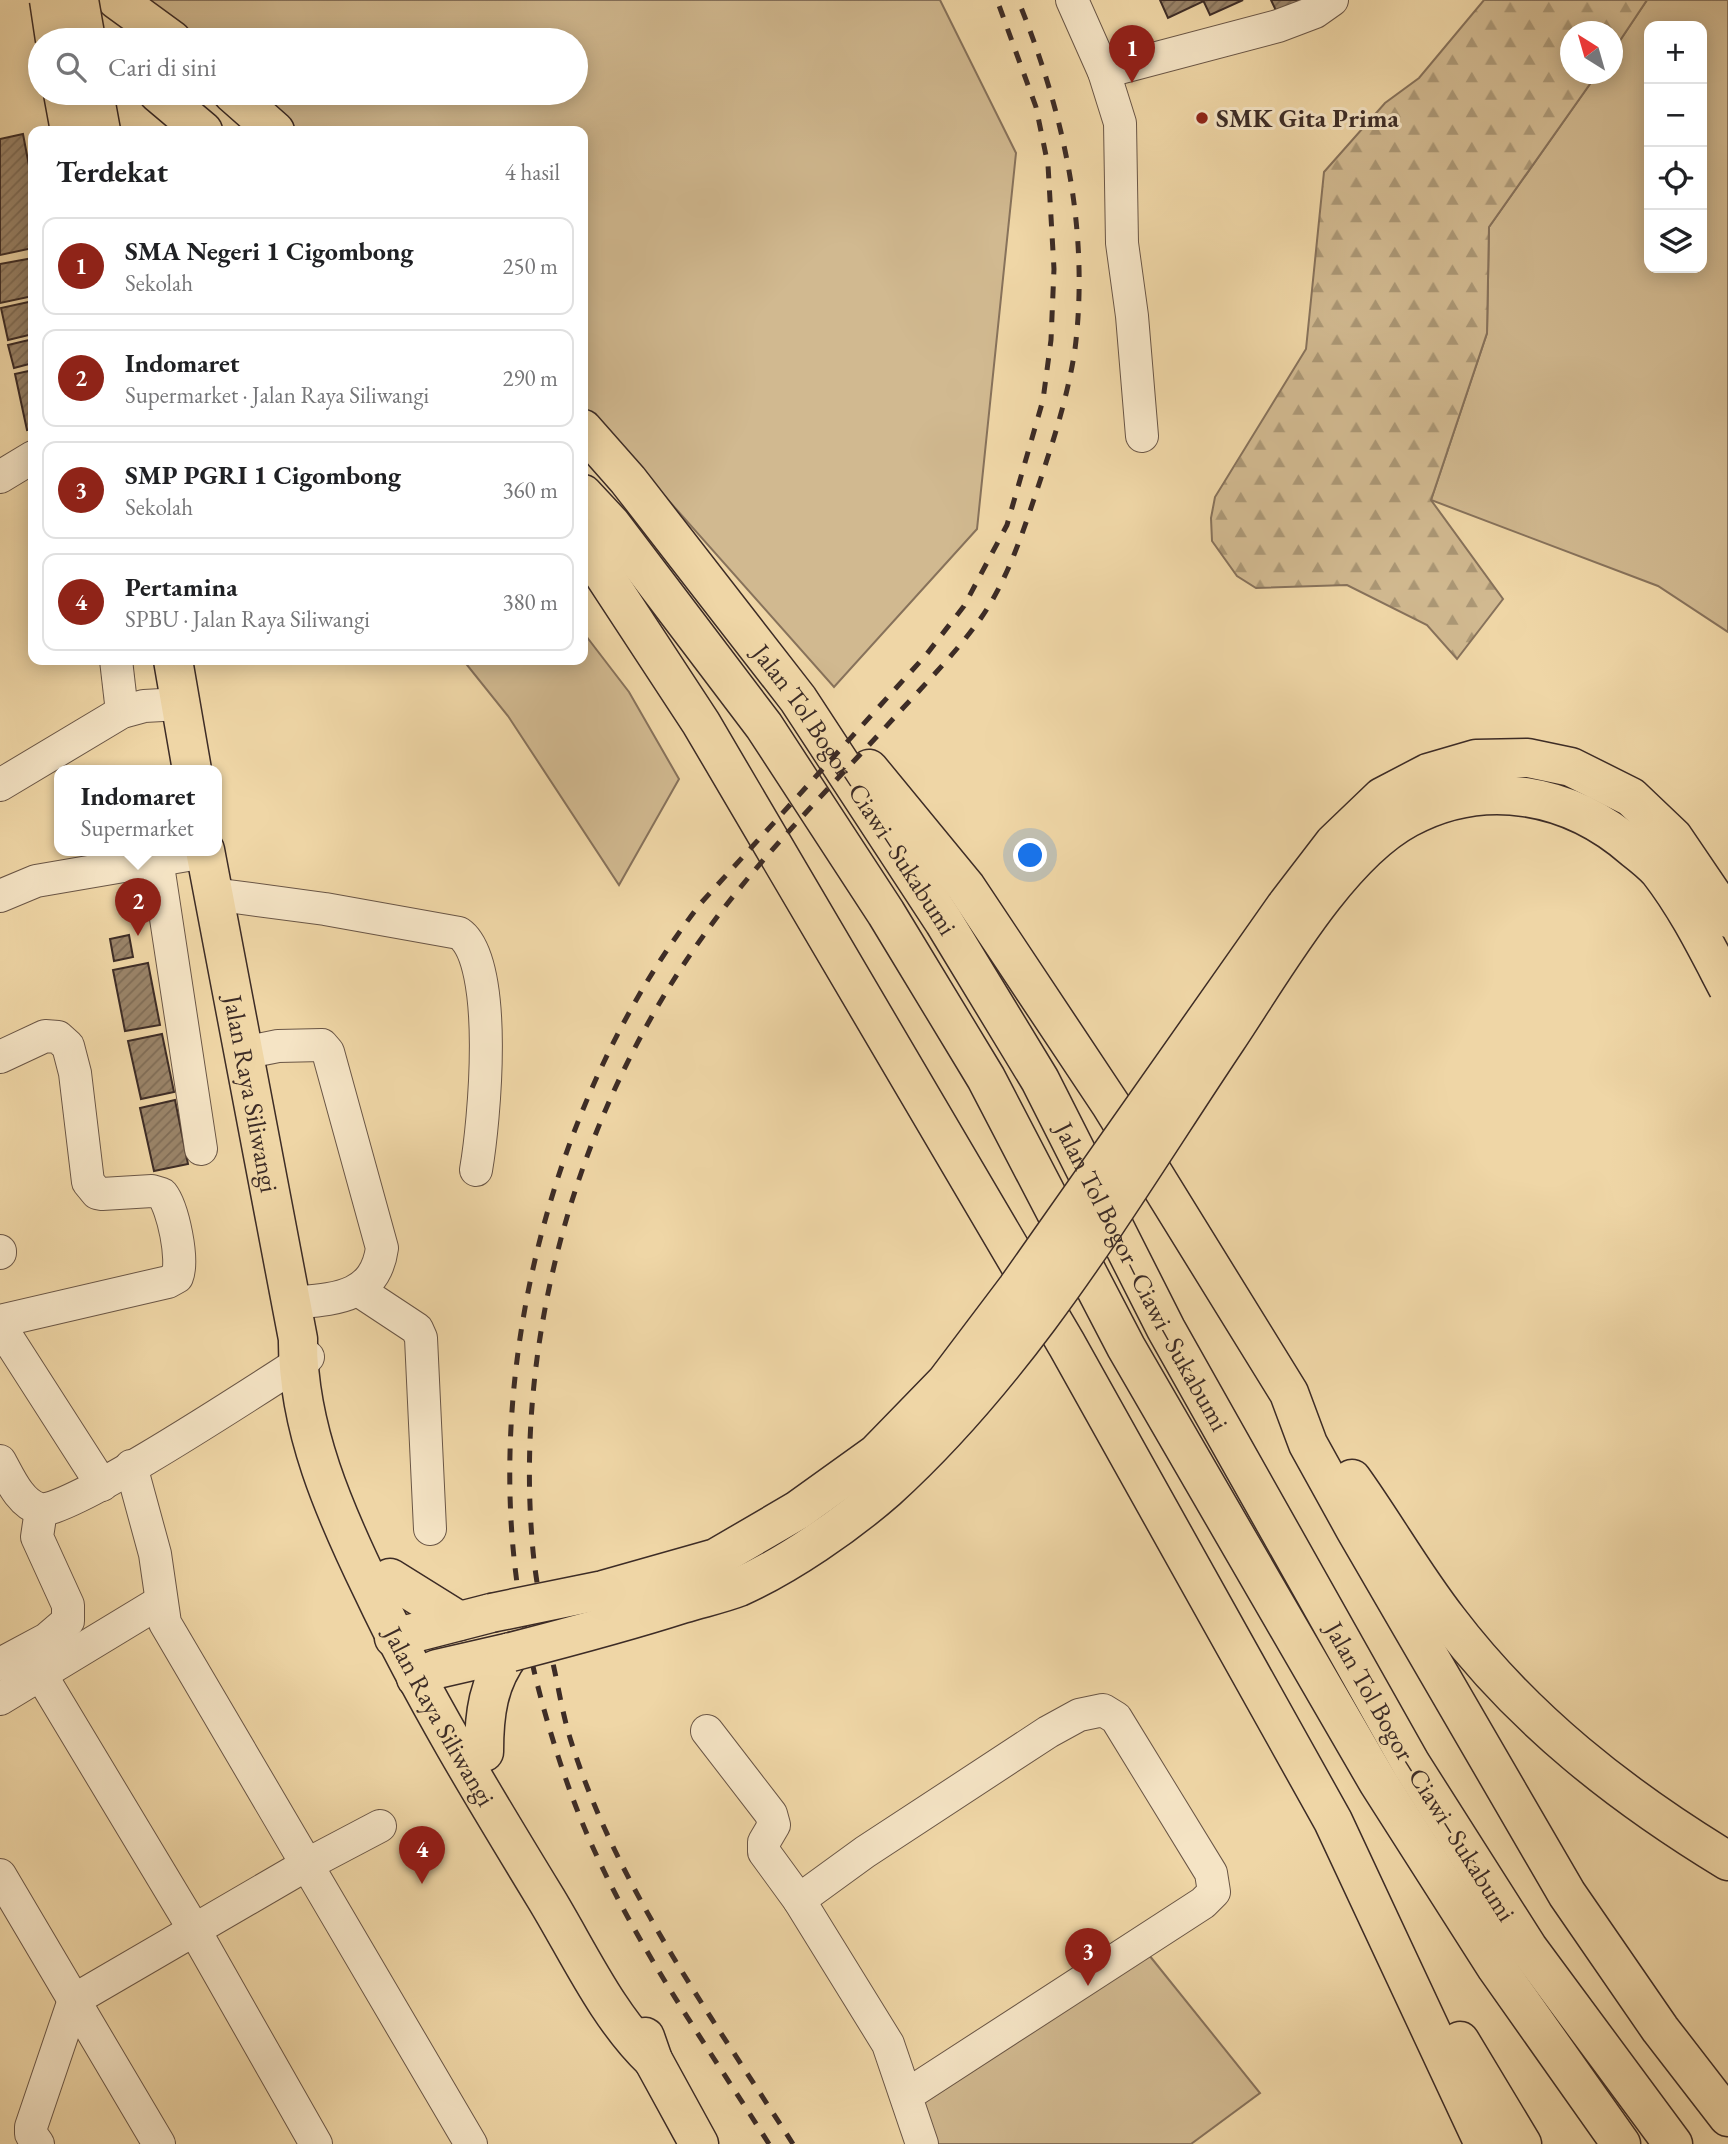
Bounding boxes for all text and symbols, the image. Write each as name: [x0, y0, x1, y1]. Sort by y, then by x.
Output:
north arrow: [1560, 21, 1623, 84]
map controls: [1644, 21, 1707, 273]
button: +: [1644, 21, 1707, 84]
pin: 1: [1109, 25, 1155, 83]
search box: [28, 28, 588, 105]
icon: search: [52, 48, 90, 86]
text: Cari di sini: [108, 50, 217, 84]
button: −: [1644, 84, 1707, 147]
place label: SMK Gita Prima: [1216, 101, 1400, 135]
marker: SMK Gita Prima: [1194, 110, 1210, 126]
button: locate: [1644, 147, 1707, 210]
text: Terdekat: [56, 152, 168, 191]
text: 4 hasil: [505, 157, 560, 187]
button: layers: [1644, 210, 1707, 273]
text: SMA Negeri 1 Cigombong: [125, 234, 413, 268]
text: 1: [75, 251, 87, 281]
text: 250 m: [502, 251, 558, 281]
text: Sekolah: [125, 268, 193, 298]
text: Indomaret: [125, 346, 240, 380]
text: 2: [75, 363, 87, 393]
text: 290 m: [502, 363, 558, 393]
text: Supermarket · Jalan Raya Siliwangi: [125, 380, 429, 410]
text: SMP PGRI 1 Cigombong: [125, 458, 401, 492]
text: 3: [75, 475, 87, 505]
text: 360 m: [502, 475, 558, 505]
text: Sekolah: [125, 492, 193, 522]
text: Pertamina: [125, 570, 238, 604]
text: 4: [75, 587, 87, 617]
text: 380 m: [502, 587, 558, 617]
text: SPBU · Jalan Raya Siliwangi: [125, 604, 370, 634]
street label: Jalan Tol Bogor–Ciawi–Sukabumi: [743, 635, 965, 941]
popup: [54, 765, 222, 856]
text: Indomaret: [81, 779, 195, 813]
text: Supermarket: [81, 813, 194, 843]
your location: [1013, 838, 1047, 872]
pin: 2: [115, 878, 161, 936]
street label: Jalan Raya Siliwangi: [216, 990, 287, 1195]
street label: Jalan Tol Bogor–Ciawi–Sukabumi: [1046, 1115, 1237, 1437]
street label: Jalan Tol Bogor–Ciawi–Sukabumi: [1316, 1614, 1524, 1928]
street label: Jalan Raya Siliwangi: [375, 1619, 503, 1812]
pin: 4: [399, 1826, 445, 1884]
pin: 3: [1065, 1928, 1111, 1986]

